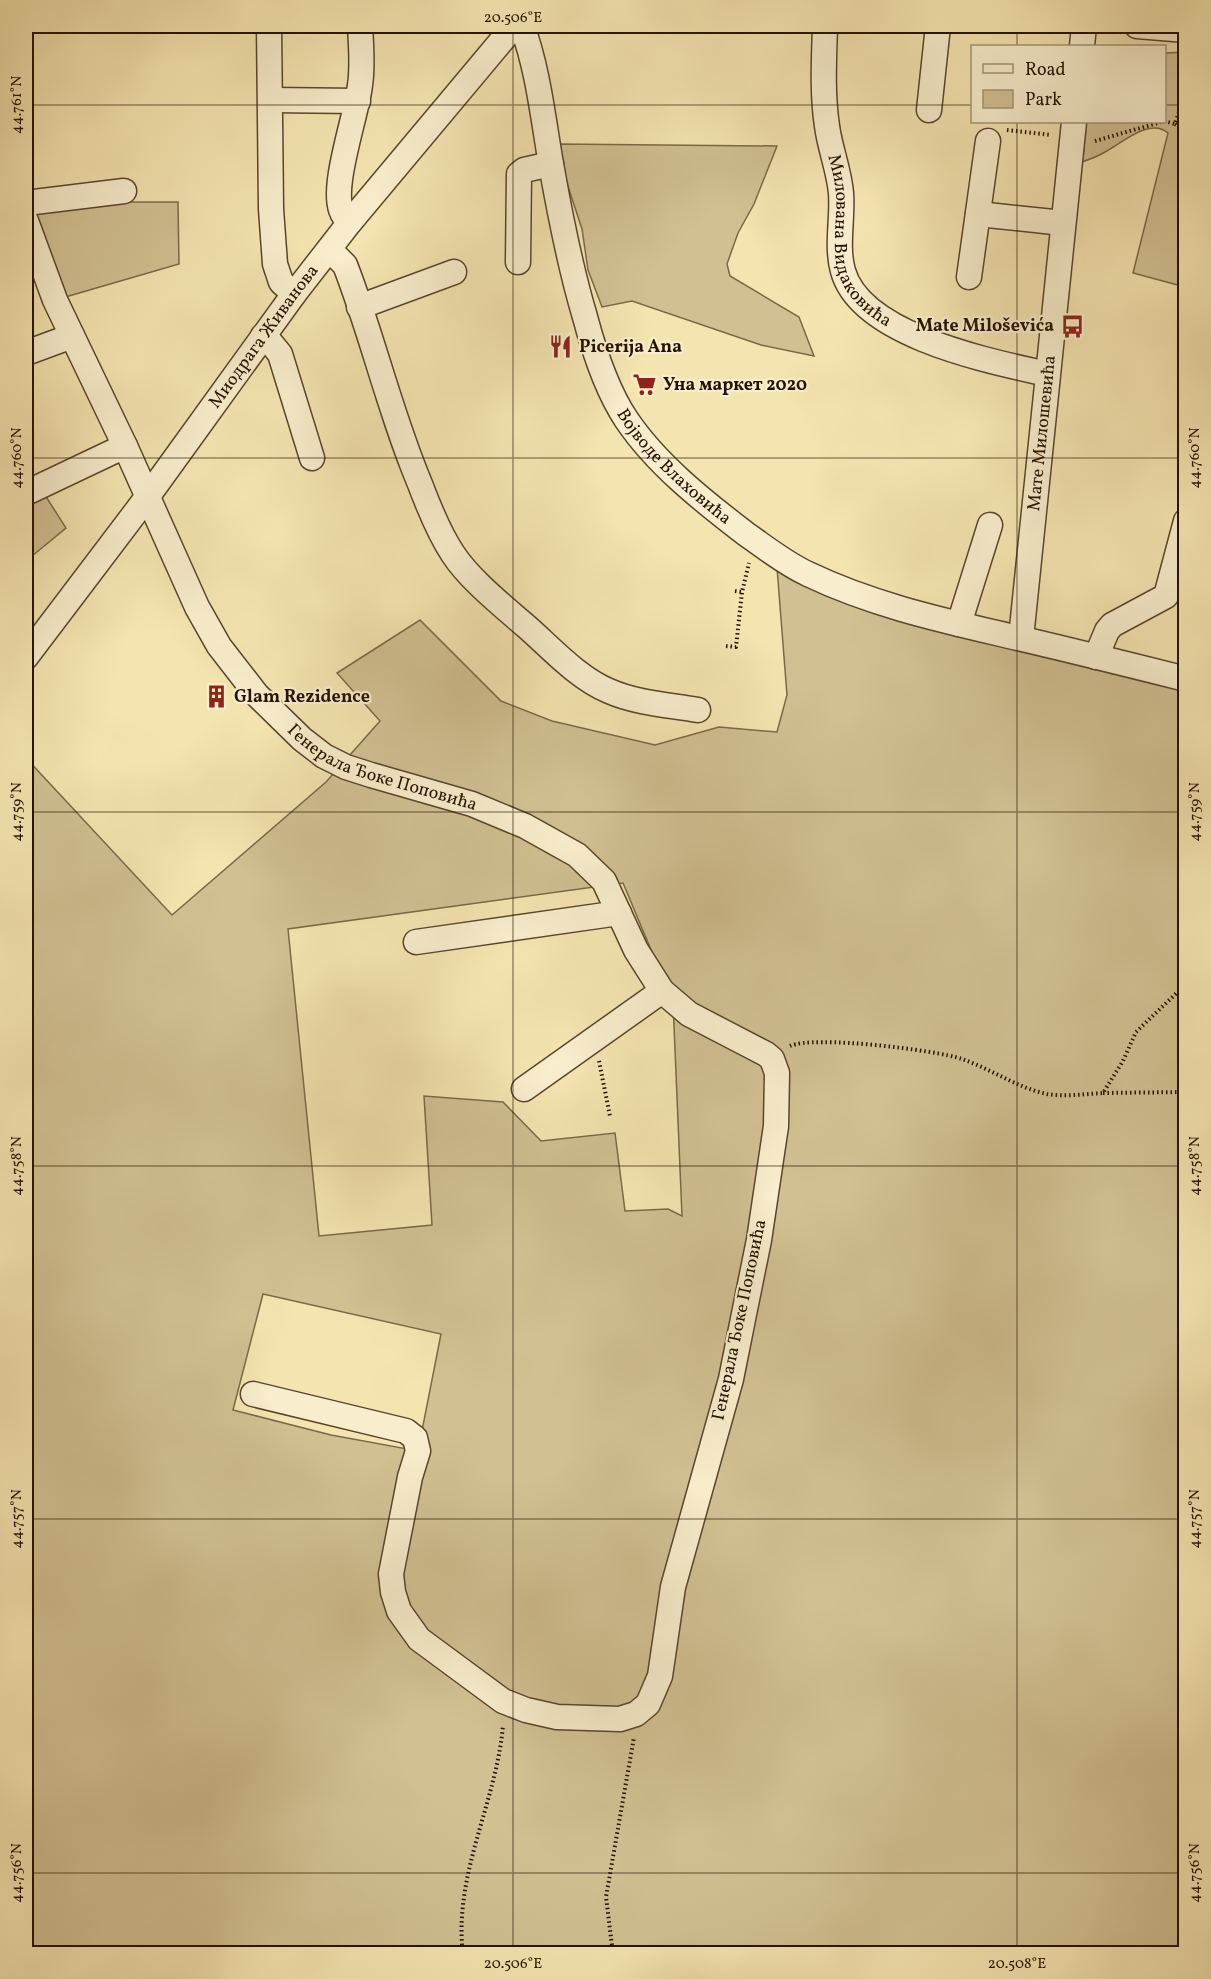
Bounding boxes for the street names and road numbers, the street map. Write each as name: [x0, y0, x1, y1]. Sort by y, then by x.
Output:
street label: Милована Видаковића: [821, 152, 896, 334]
street label: Миодрага Живанова: [203, 259, 325, 414]
street label: Мате Милошевића: [1022, 354, 1062, 512]
street label: Војводе Влаховића: [610, 404, 737, 531]
street label: Генерала Ђоке Поповића: [281, 718, 481, 817]
street label: Генерала Ђоке Поповића: [706, 1217, 774, 1423]

